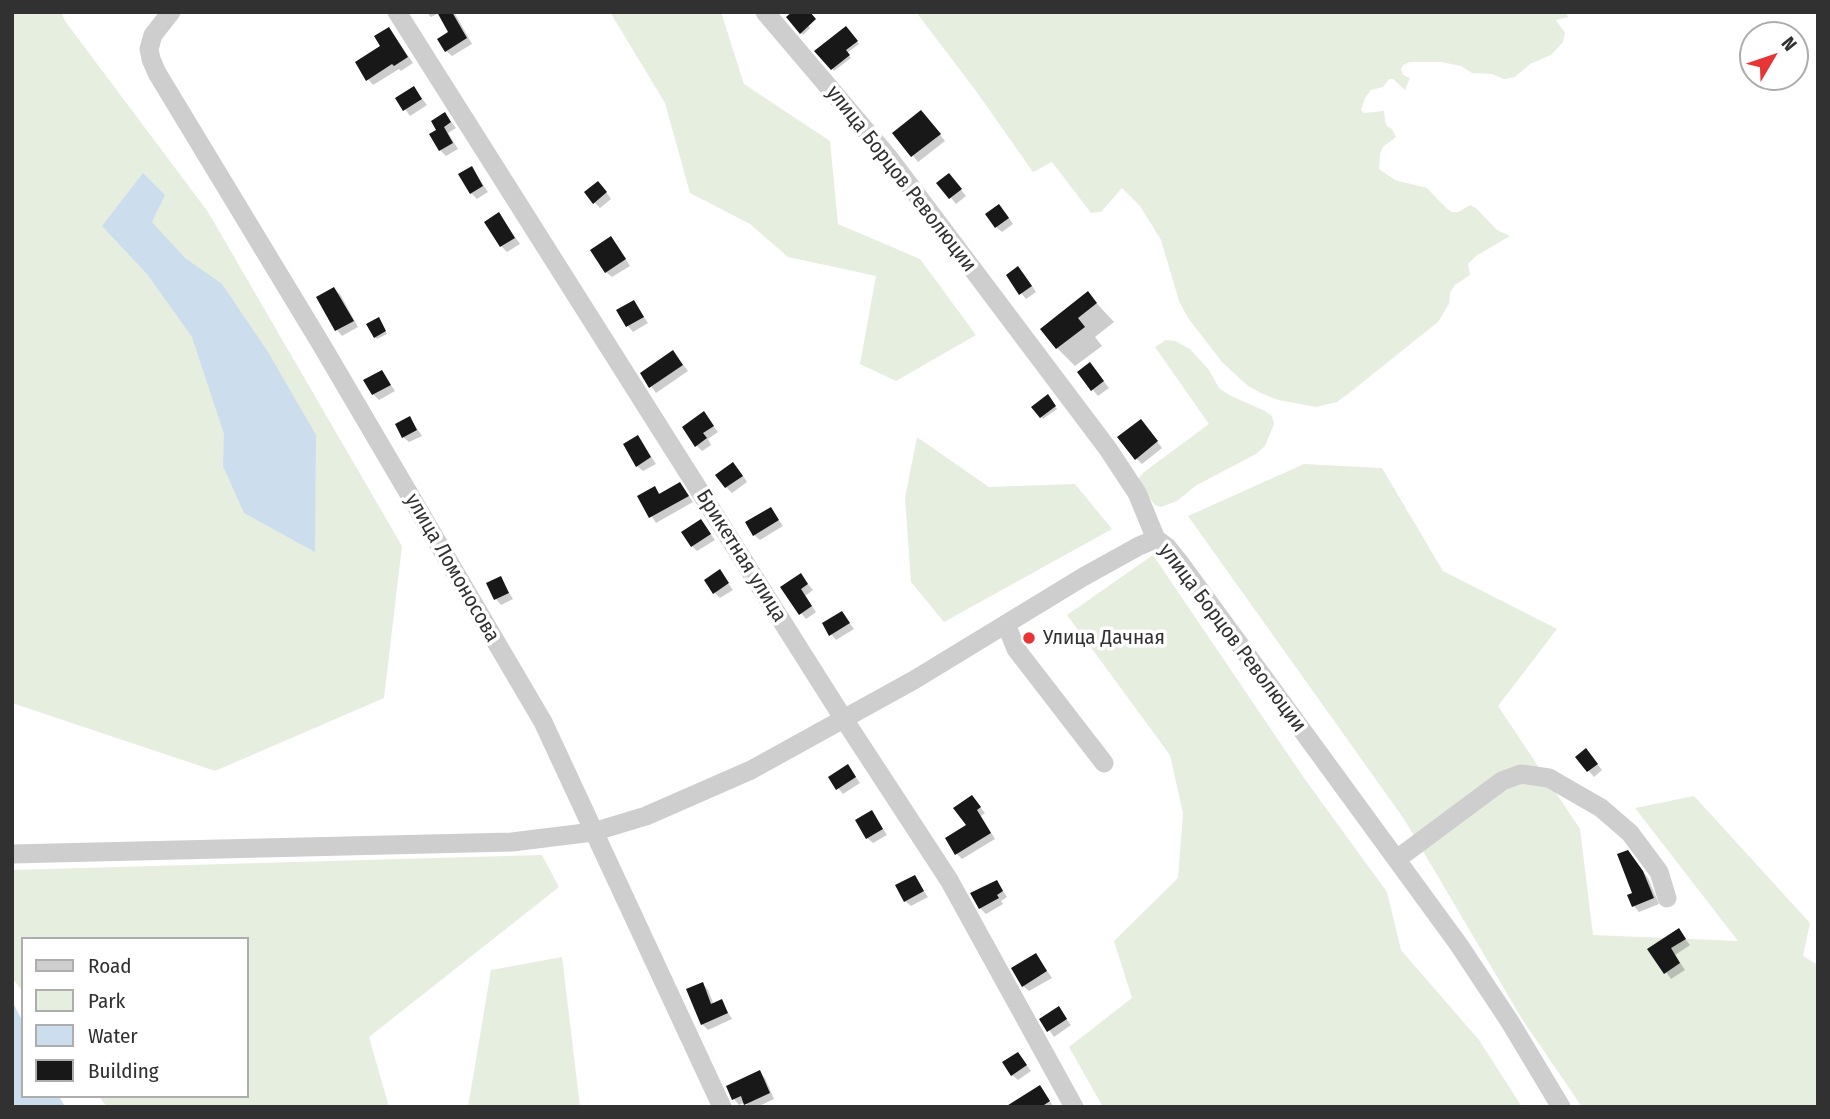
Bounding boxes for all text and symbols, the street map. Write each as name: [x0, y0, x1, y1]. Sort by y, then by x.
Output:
north arrow: [1739, 21, 1809, 91]
text: N: [1777, 32, 1802, 55]
street label: улица Борцов Революции: [820, 81, 982, 277]
street label: Брикетная улица: [690, 485, 792, 627]
street label: улица Ломоносова: [399, 489, 505, 647]
street label: улица Борцов Революции: [1153, 539, 1311, 737]
place label: Улица Дачная: [1043, 625, 1165, 651]
marker: Улица Дачная: [1021, 630, 1037, 646]
legend: [21, 937, 248, 1098]
text: Road: [88, 953, 132, 979]
text: Park: [88, 988, 125, 1014]
text: Water: [88, 1023, 138, 1049]
text: Building: [88, 1058, 159, 1084]

